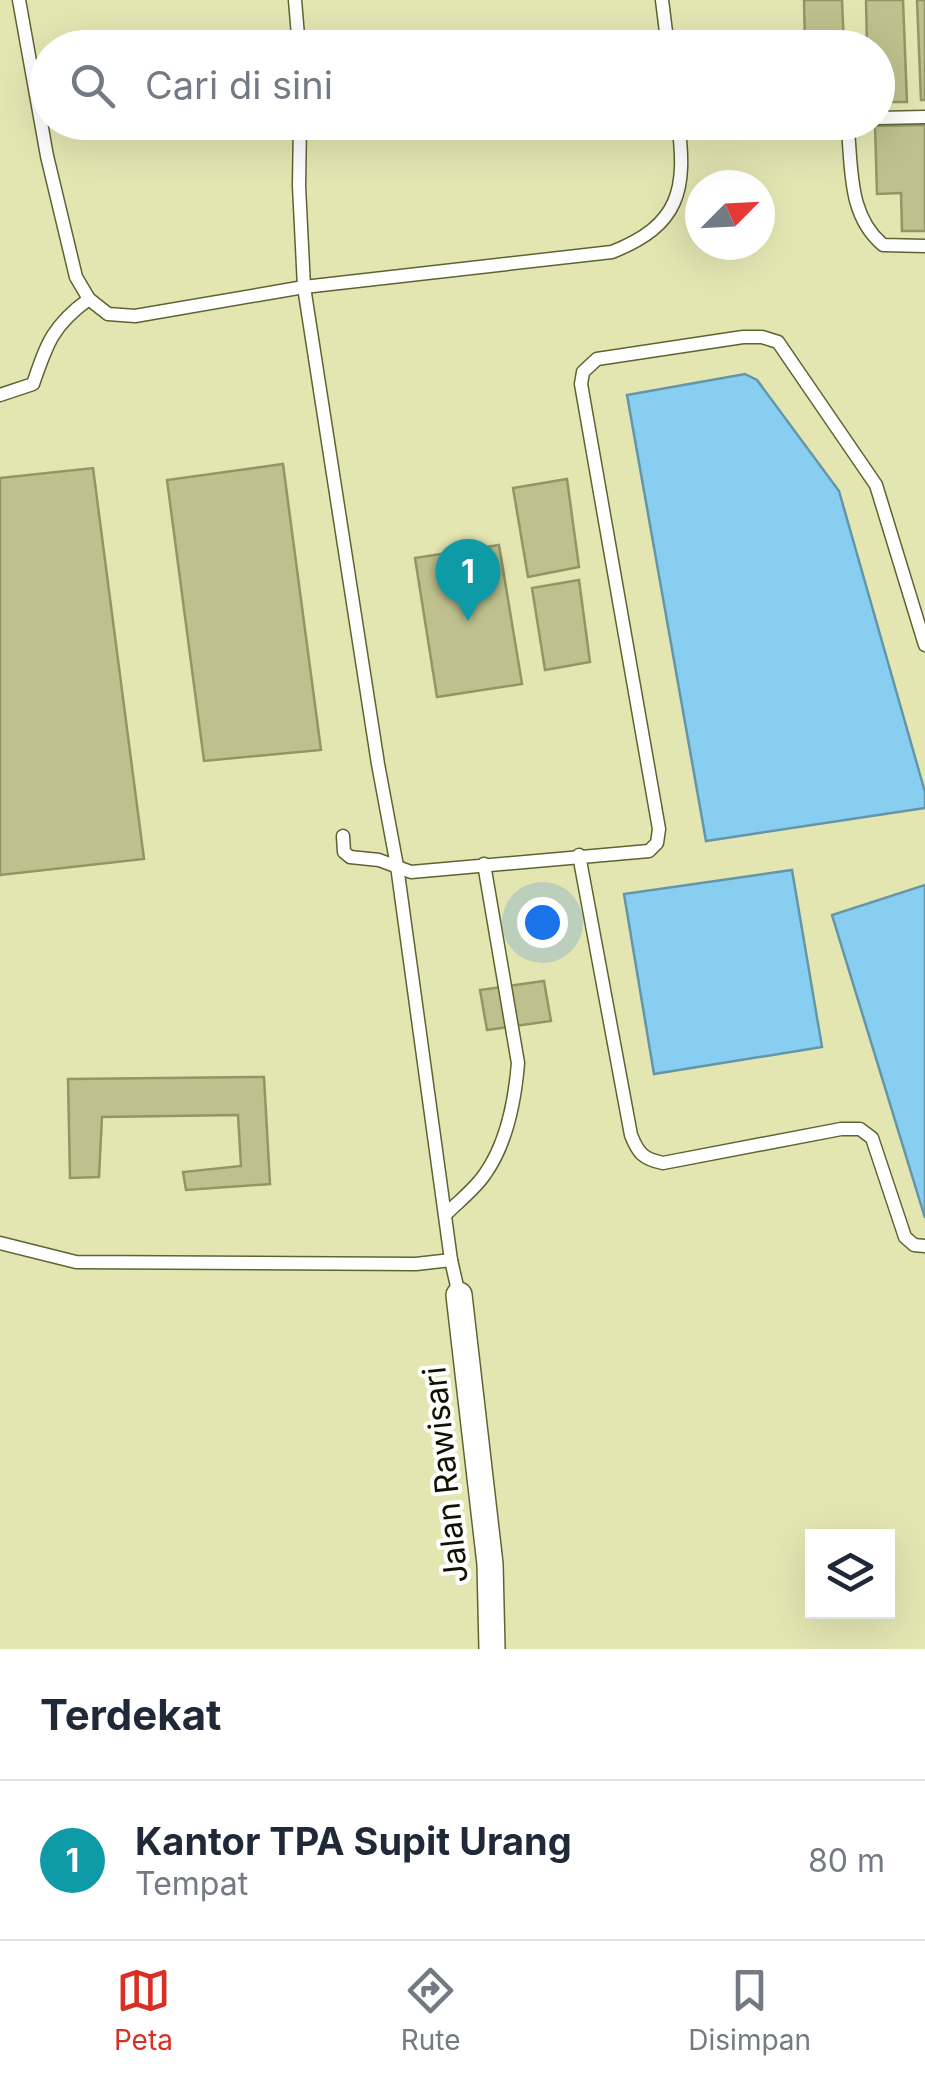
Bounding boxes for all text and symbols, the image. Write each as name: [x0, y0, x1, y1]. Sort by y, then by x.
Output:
search box: [30, 30, 895, 140]
icon: search: [65, 58, 120, 113]
text: Cari di sini: [145, 62, 333, 108]
north arrow: [685, 170, 775, 260]
pin: 1: [436, 538, 500, 621]
your location: [517, 897, 568, 948]
street label: Jalan Rawisari: [414, 1365, 476, 1585]
map controls: [805, 1529, 895, 1619]
button: layers: [805, 1529, 895, 1619]
text: Terdekat: [40, 1689, 221, 1740]
text: Kantor TPA Supit Urang: [135, 1818, 572, 1864]
text: 1: [66, 1841, 79, 1880]
text: 80 m: [808, 1841, 885, 1880]
text: Tempat: [135, 1864, 248, 1903]
tab: Peta: [114, 1963, 173, 2057]
tab: Rute: [401, 1963, 461, 2057]
tab: Disimpan: [688, 1963, 811, 2057]

